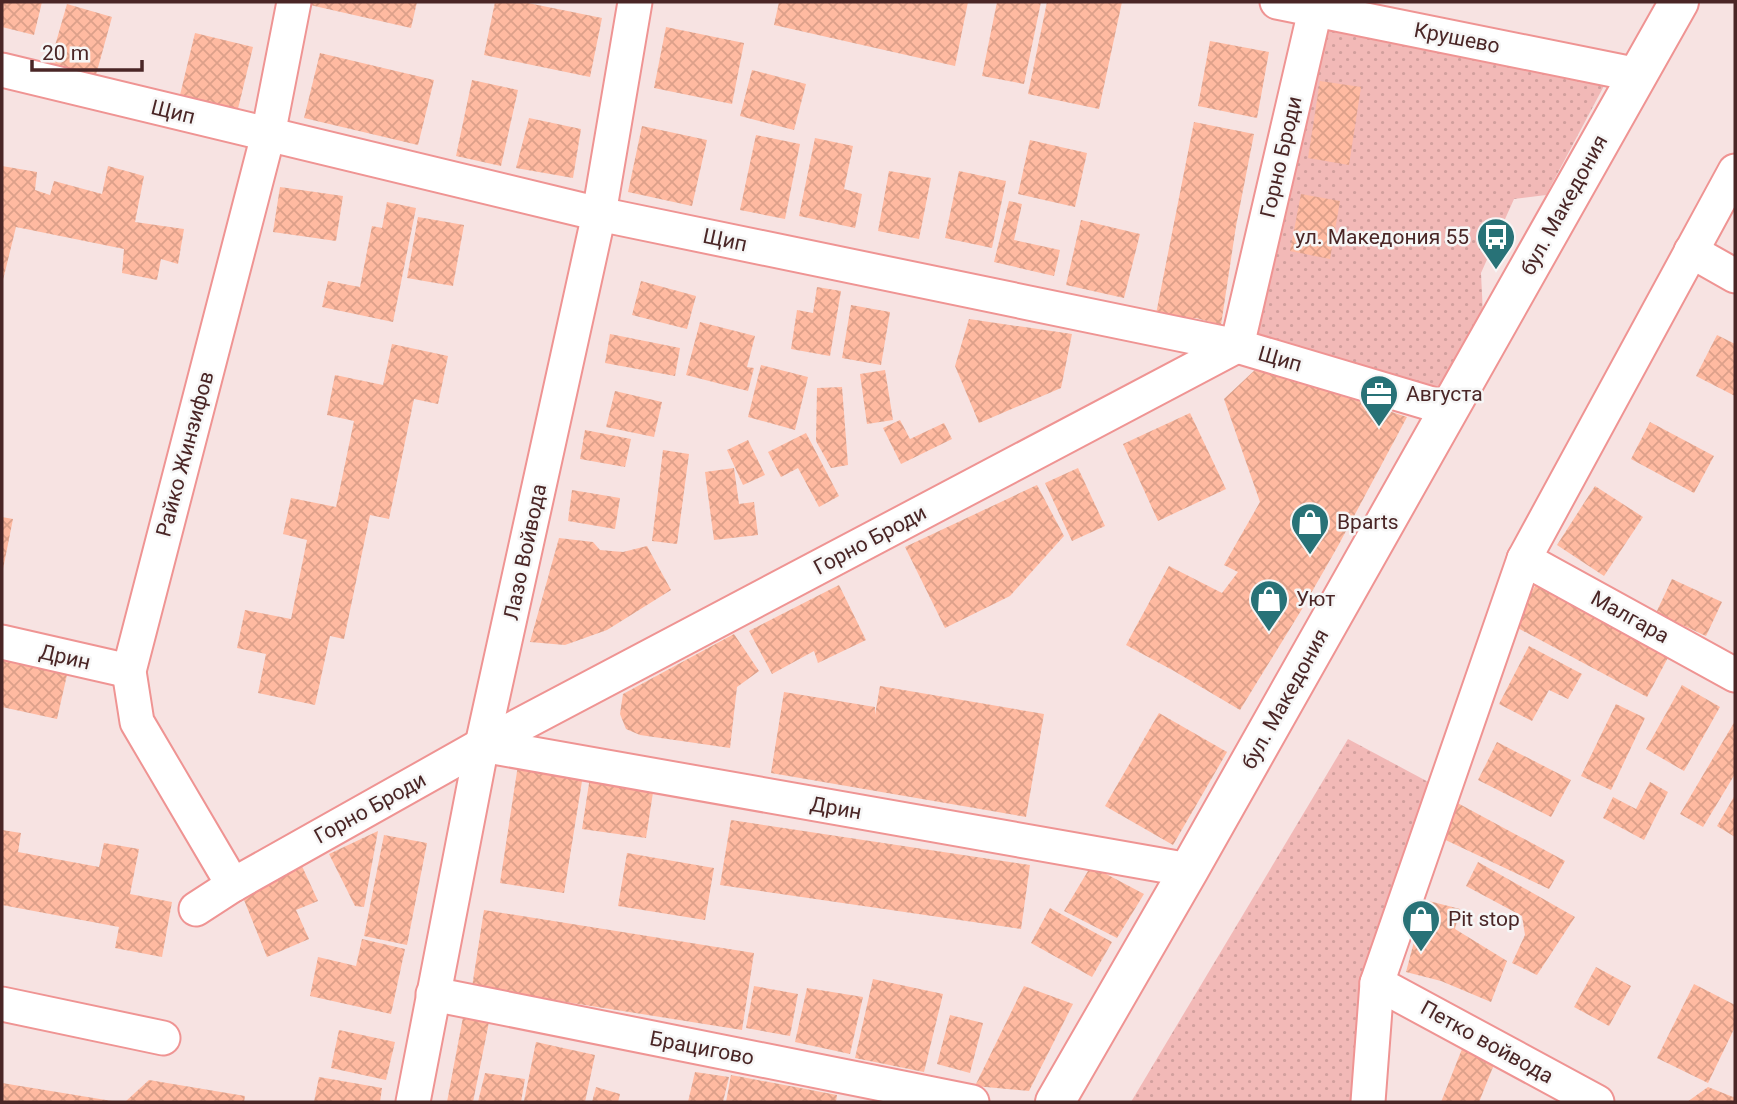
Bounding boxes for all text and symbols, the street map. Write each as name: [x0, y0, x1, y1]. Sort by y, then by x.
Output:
street label: Крушево: [1412, 18, 1502, 58]
scale bar: [32, 28, 142, 72]
text: 20 m: [42, 41, 89, 65]
street label: Горно Броди: [1255, 94, 1307, 220]
street label: Щип: [148, 95, 198, 129]
street label: бул. Македония: [1516, 131, 1612, 279]
bus stop icon: ул. Македония 55: [1475, 216, 1517, 271]
street label: Щип: [701, 224, 749, 256]
place label: ул. Македония 55: [1295, 225, 1469, 249]
street label: Щип: [1255, 341, 1305, 377]
street label: Райко Жинзифов: [151, 369, 219, 539]
office icon: Августа: [1358, 373, 1400, 428]
place label: Августа: [1406, 382, 1483, 406]
street label: Лазо Войвода: [499, 482, 551, 622]
street label: Горно Броди: [810, 500, 930, 580]
shop icon: Bparts: [1289, 501, 1331, 556]
place label: Bparts: [1337, 510, 1399, 534]
shop icon: Уют: [1248, 578, 1290, 633]
street label: Малгара: [1587, 586, 1673, 648]
place label: Уют: [1296, 587, 1335, 611]
street label: бул. Македония: [1237, 625, 1333, 773]
street label: Дрин: [37, 639, 93, 675]
street label: Горно Броди: [310, 767, 430, 849]
street label: Дрин: [808, 792, 864, 824]
shop icon: Pit stop: [1400, 898, 1442, 953]
place label: Pit stop: [1448, 907, 1520, 931]
street label: Петко войвода: [1417, 996, 1557, 1088]
street label: Брацигово: [648, 1026, 756, 1070]

